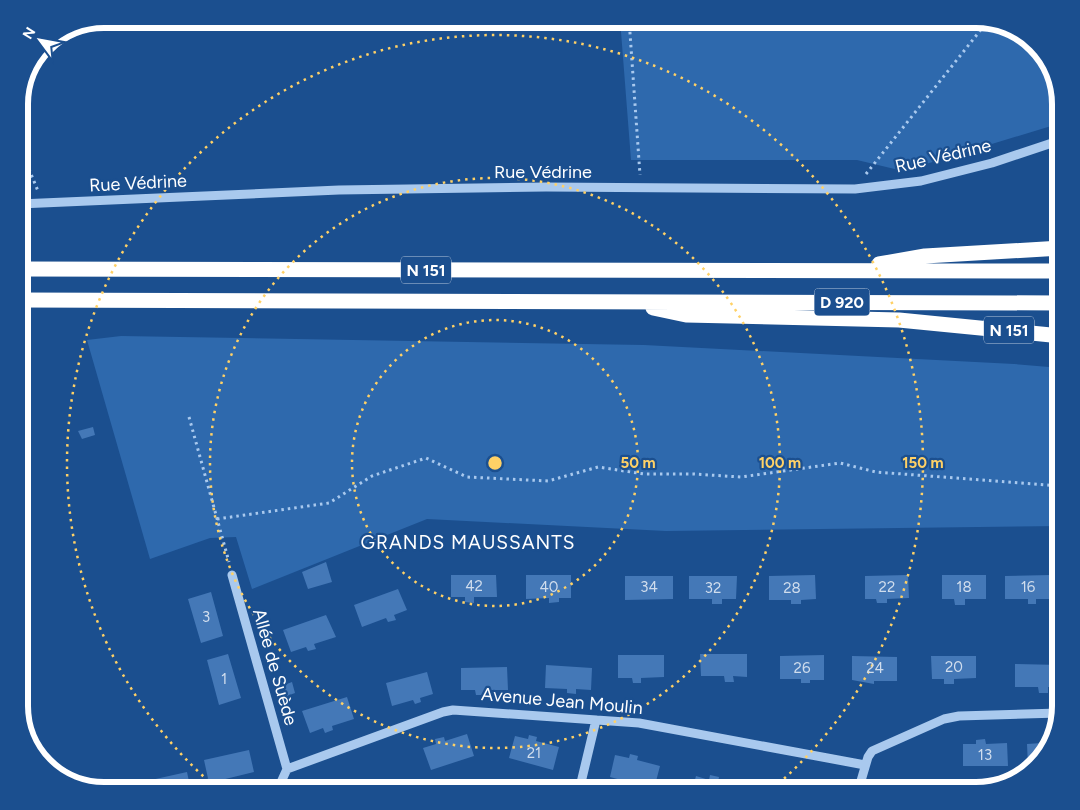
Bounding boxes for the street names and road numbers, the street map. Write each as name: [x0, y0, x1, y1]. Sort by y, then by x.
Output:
street label: Rue Védrine: [893, 134, 993, 178]
street label: Rue Védrine: [494, 161, 592, 183]
street label: Rue Védrine: [89, 169, 188, 197]
road number: N 151: [401, 256, 451, 284]
road number: D 920: [814, 288, 870, 316]
road number: N 151: [984, 316, 1034, 344]
street label: Allée de Suède: [248, 606, 302, 728]
street label: Avenue Jean Moulin: [480, 683, 644, 719]

